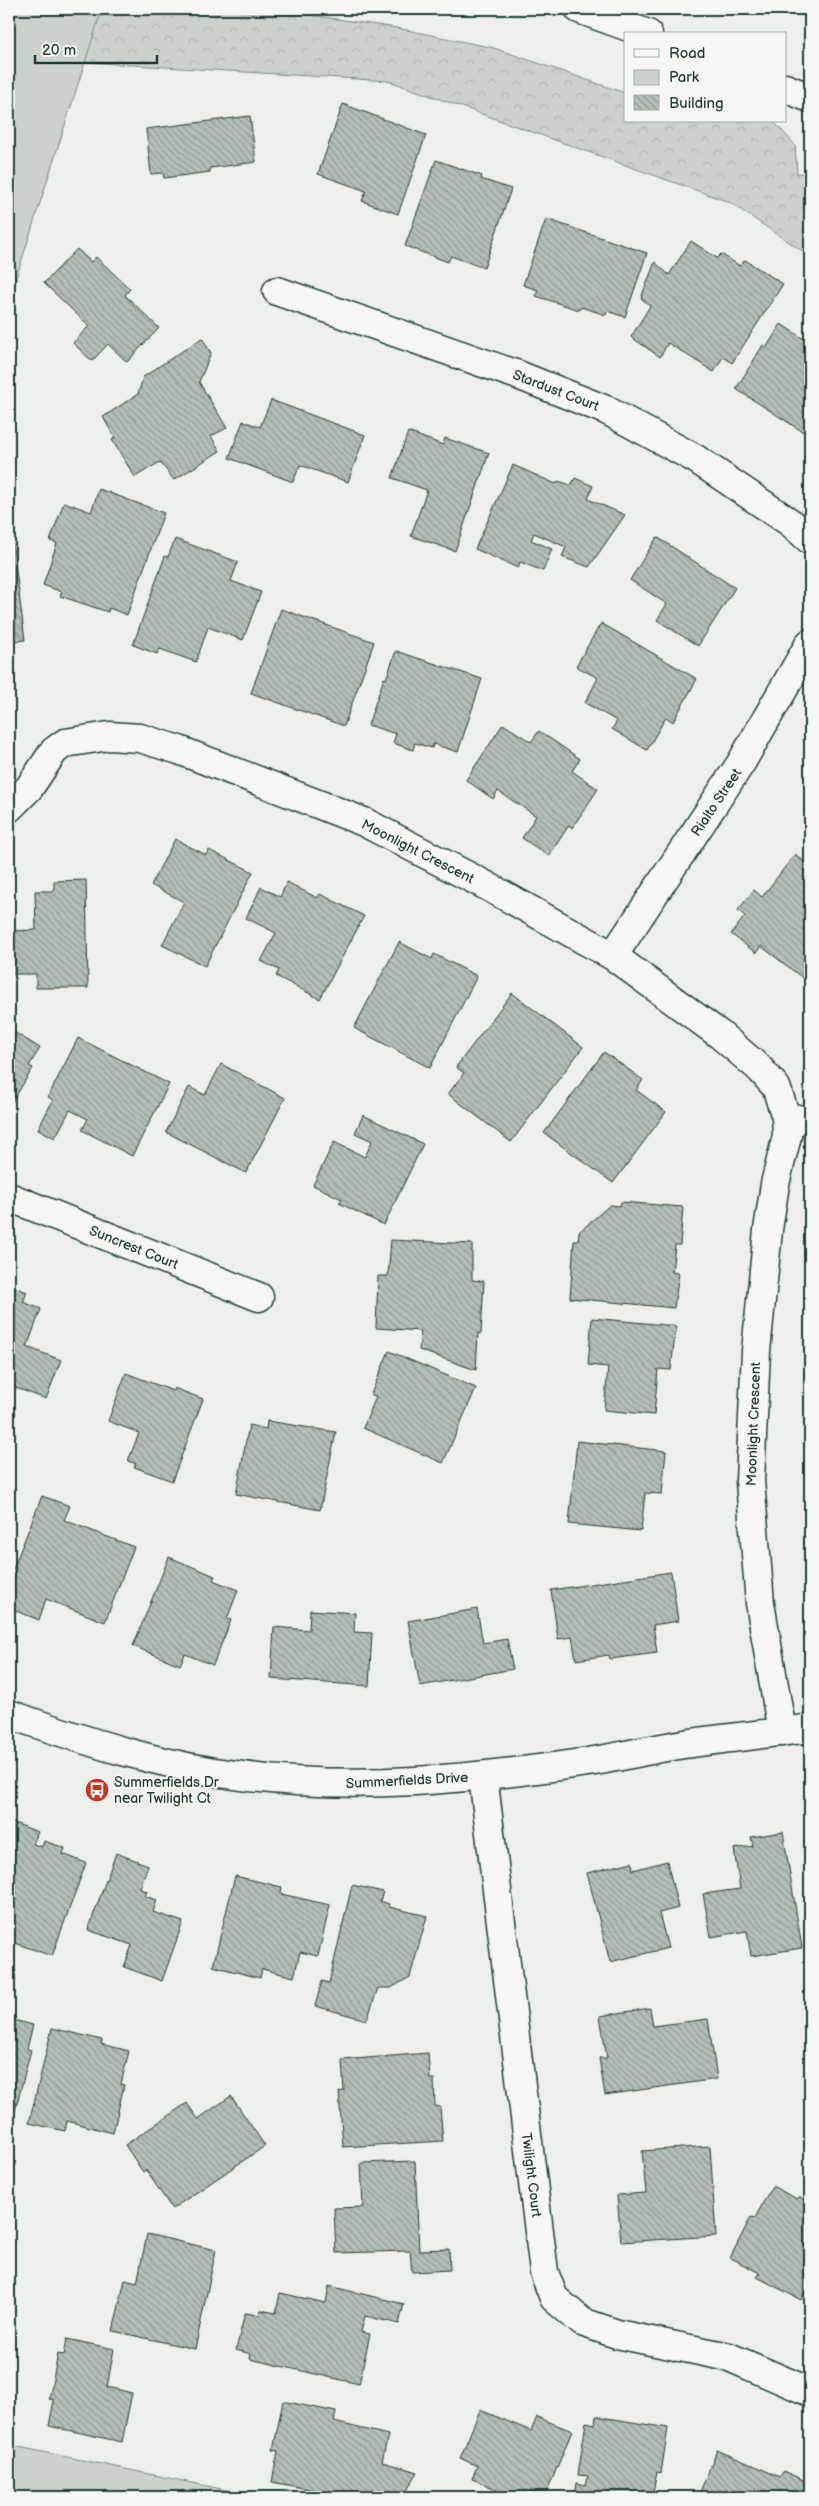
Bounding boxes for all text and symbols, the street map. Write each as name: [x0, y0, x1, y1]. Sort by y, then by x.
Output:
scale bar: [35, 32, 158, 64]
legend: [624, 32, 786, 122]
text: 20 m: [42, 41, 76, 60]
text: Road: [669, 44, 705, 63]
text: Park: [669, 68, 700, 87]
text: Building: [669, 94, 724, 113]
street label: Stardust Court: [510, 366, 602, 415]
street label: Rialto Street: [688, 765, 746, 839]
street label: Moonlight Crescent: [359, 816, 478, 888]
street label: Suncrest Court: [87, 1222, 182, 1273]
street label: Moonlight Crescent: [743, 1361, 764, 1486]
street label: Summerfields Drive: [345, 1769, 469, 1792]
place label: Summerfields Dr near Twilight Ct: [114, 1774, 220, 1807]
bus stop icon: Summerfields Dr near Twilight Ct: [84, 1777, 110, 1803]
street label: Twilight Court: [518, 2132, 545, 2219]

